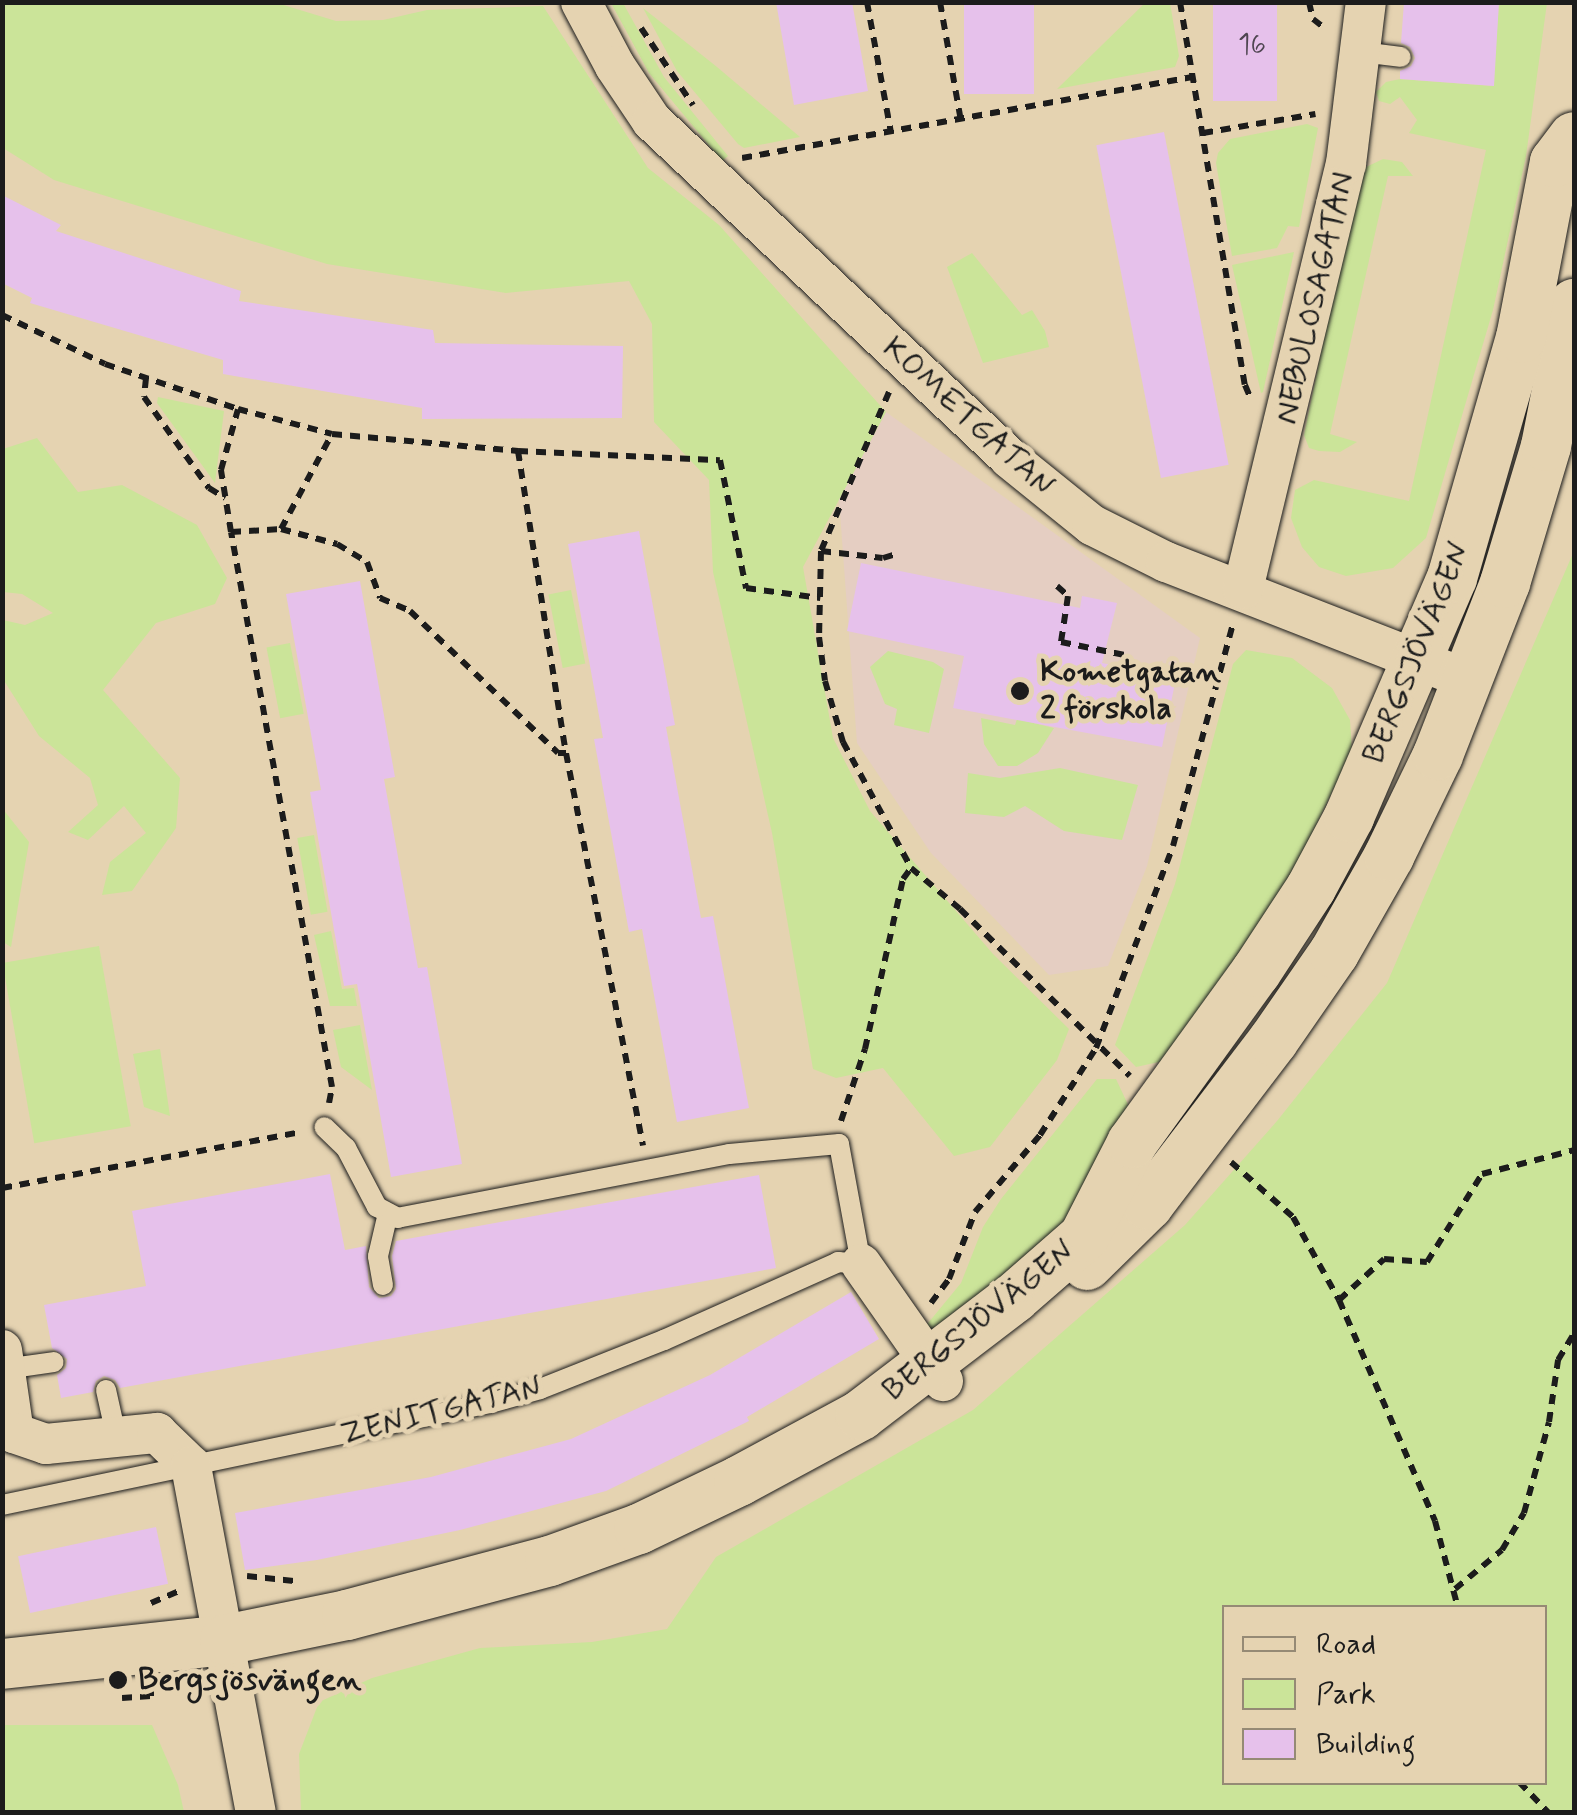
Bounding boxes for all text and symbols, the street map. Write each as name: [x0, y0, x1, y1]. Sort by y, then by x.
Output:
house number: 16: [1238, 29, 1266, 63]
street label: NEBULOSAGATAN: [1267, 168, 1363, 428]
street label: KOMETGATAN: [874, 330, 1062, 504]
street label: BERGSJÖVÄGEN: [1355, 536, 1479, 770]
place label: Kometgatan 2 förskola: [1040, 654, 1221, 729]
marker: Kometgatan 2 förskola: [1009, 680, 1031, 702]
street label: BERGSJÖVÄGEN: [875, 1232, 1083, 1410]
street label: ZENITGATAN: [337, 1368, 545, 1454]
legend: [1222, 1605, 1547, 1785]
text: Road: [1316, 1625, 1376, 1664]
place label: Bergsjösvängen: [138, 1661, 361, 1699]
marker: Bergsjösvängen: [107, 1669, 129, 1691]
text: Park: [1316, 1675, 1376, 1714]
text: Building: [1316, 1725, 1415, 1764]

